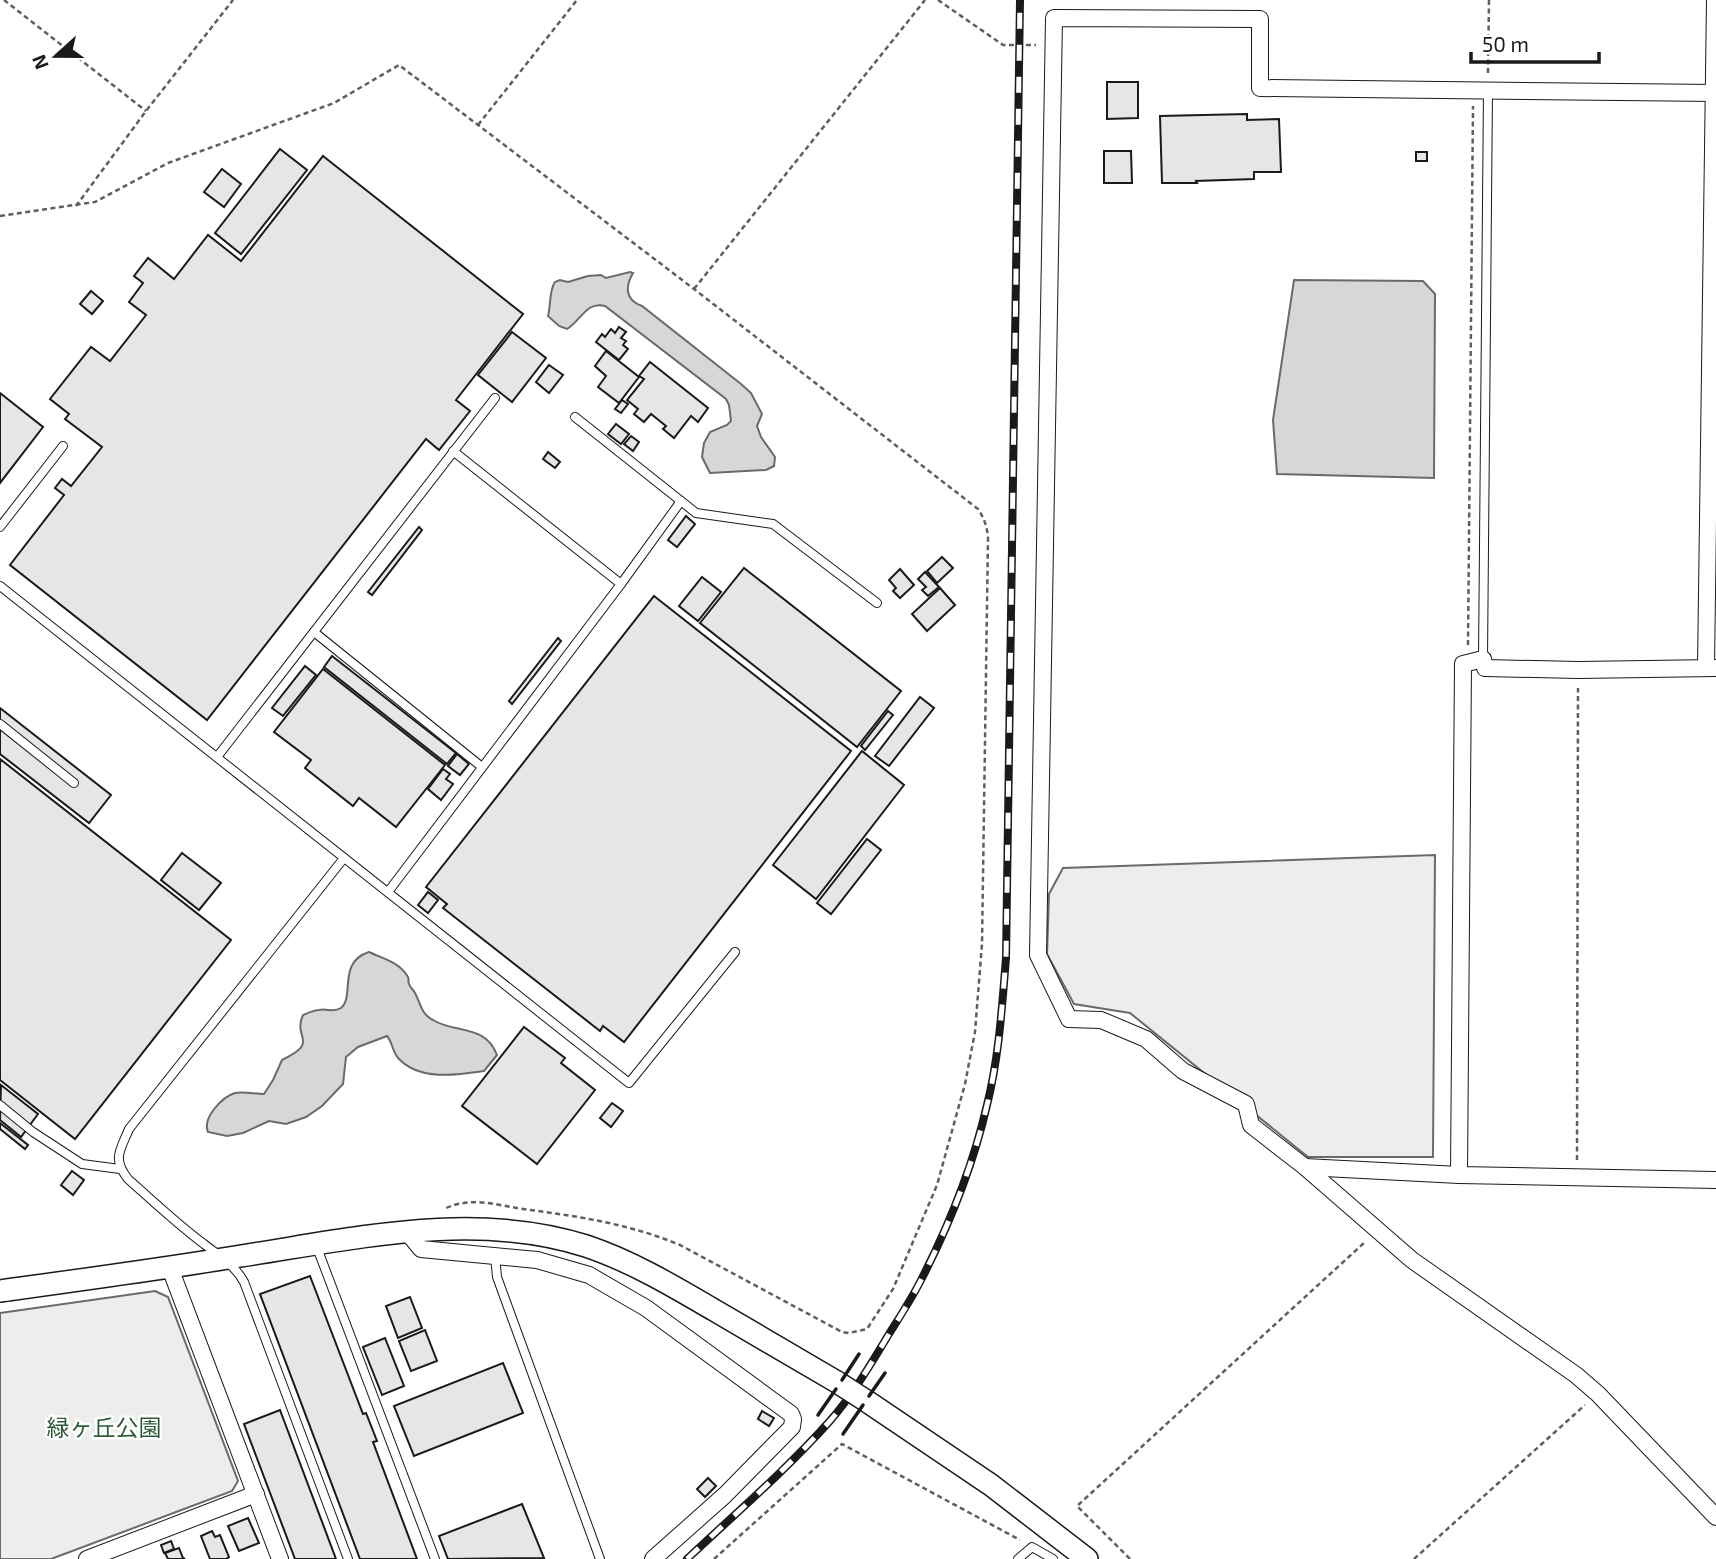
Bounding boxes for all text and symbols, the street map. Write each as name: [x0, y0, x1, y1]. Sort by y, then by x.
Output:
north arrow: [21, 21, 91, 91]
scale bar: [1471, 21, 1599, 65]
text: 50 m: [1482, 31, 1529, 56]
text: N: [26, 52, 53, 73]
park label: 緑ヶ丘公園: [47, 1413, 162, 1441]

